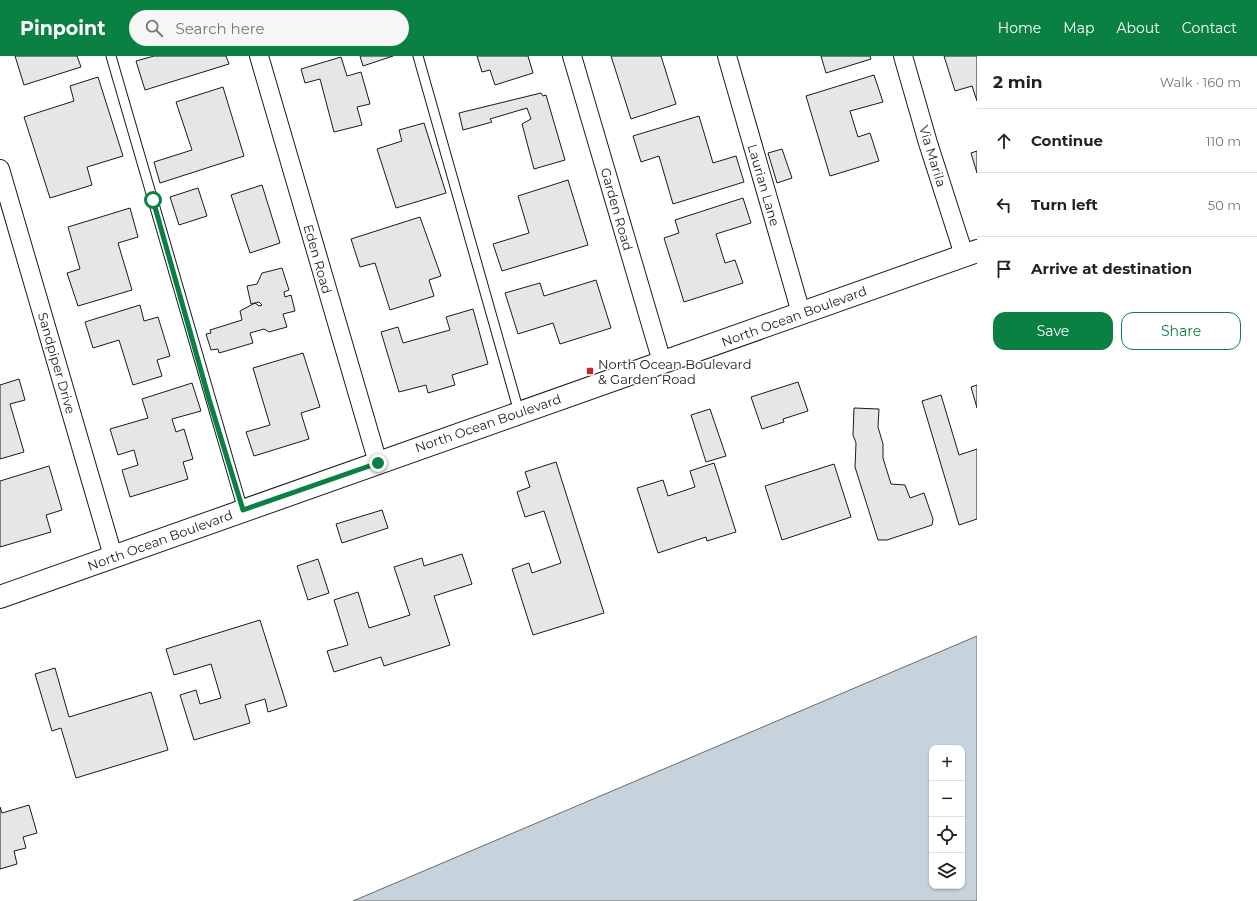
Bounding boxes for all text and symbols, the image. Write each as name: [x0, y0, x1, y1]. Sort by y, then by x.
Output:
search box: [129, 10, 409, 46]
text: Pinpoint: [20, 17, 105, 40]
icon: search: [143, 17, 165, 39]
text: Search here: [175, 19, 265, 38]
text: Home: [998, 19, 1041, 37]
text: Map: [1063, 19, 1094, 37]
text: About: [1116, 19, 1160, 37]
text: Contact: [1182, 19, 1237, 37]
text: 2 min: [993, 72, 1043, 92]
text: Walk · 160 m: [1160, 74, 1241, 90]
street label: Via Marila: [916, 123, 950, 189]
icon: ahead: [993, 130, 1015, 152]
text: Continue: [1031, 131, 1103, 150]
text: 110 m: [1206, 133, 1241, 149]
street label: Laurian Lane: [745, 142, 783, 228]
street label: Garden Road: [598, 166, 636, 252]
route start: [144, 191, 162, 209]
icon: left: [993, 194, 1015, 216]
text: Turn left: [1031, 195, 1098, 214]
text: 50 m: [1208, 197, 1241, 213]
street label: Eden Road: [300, 222, 336, 296]
icon: arrive: [993, 258, 1015, 280]
text: Arrive at destination: [1031, 259, 1192, 278]
street label: North Ocean Boulevard: [719, 282, 869, 350]
street label: Sandpiper Drive: [35, 310, 79, 416]
button: Save: [993, 312, 1113, 350]
button: Share: [1121, 312, 1241, 350]
place label: North Ocean Boulevard & Garden Road: [598, 356, 751, 387]
marker: North Ocean Boulevard & Garden Road: [585, 366, 595, 376]
street label: North Ocean Boulevard: [413, 390, 563, 456]
route end: [369, 454, 387, 472]
street label: North Ocean Boulevard: [85, 506, 235, 574]
map controls: [929, 745, 965, 889]
button: +: [929, 745, 965, 781]
button: −: [929, 781, 965, 817]
button: locate: [929, 817, 965, 853]
button: layers: [929, 853, 965, 889]

